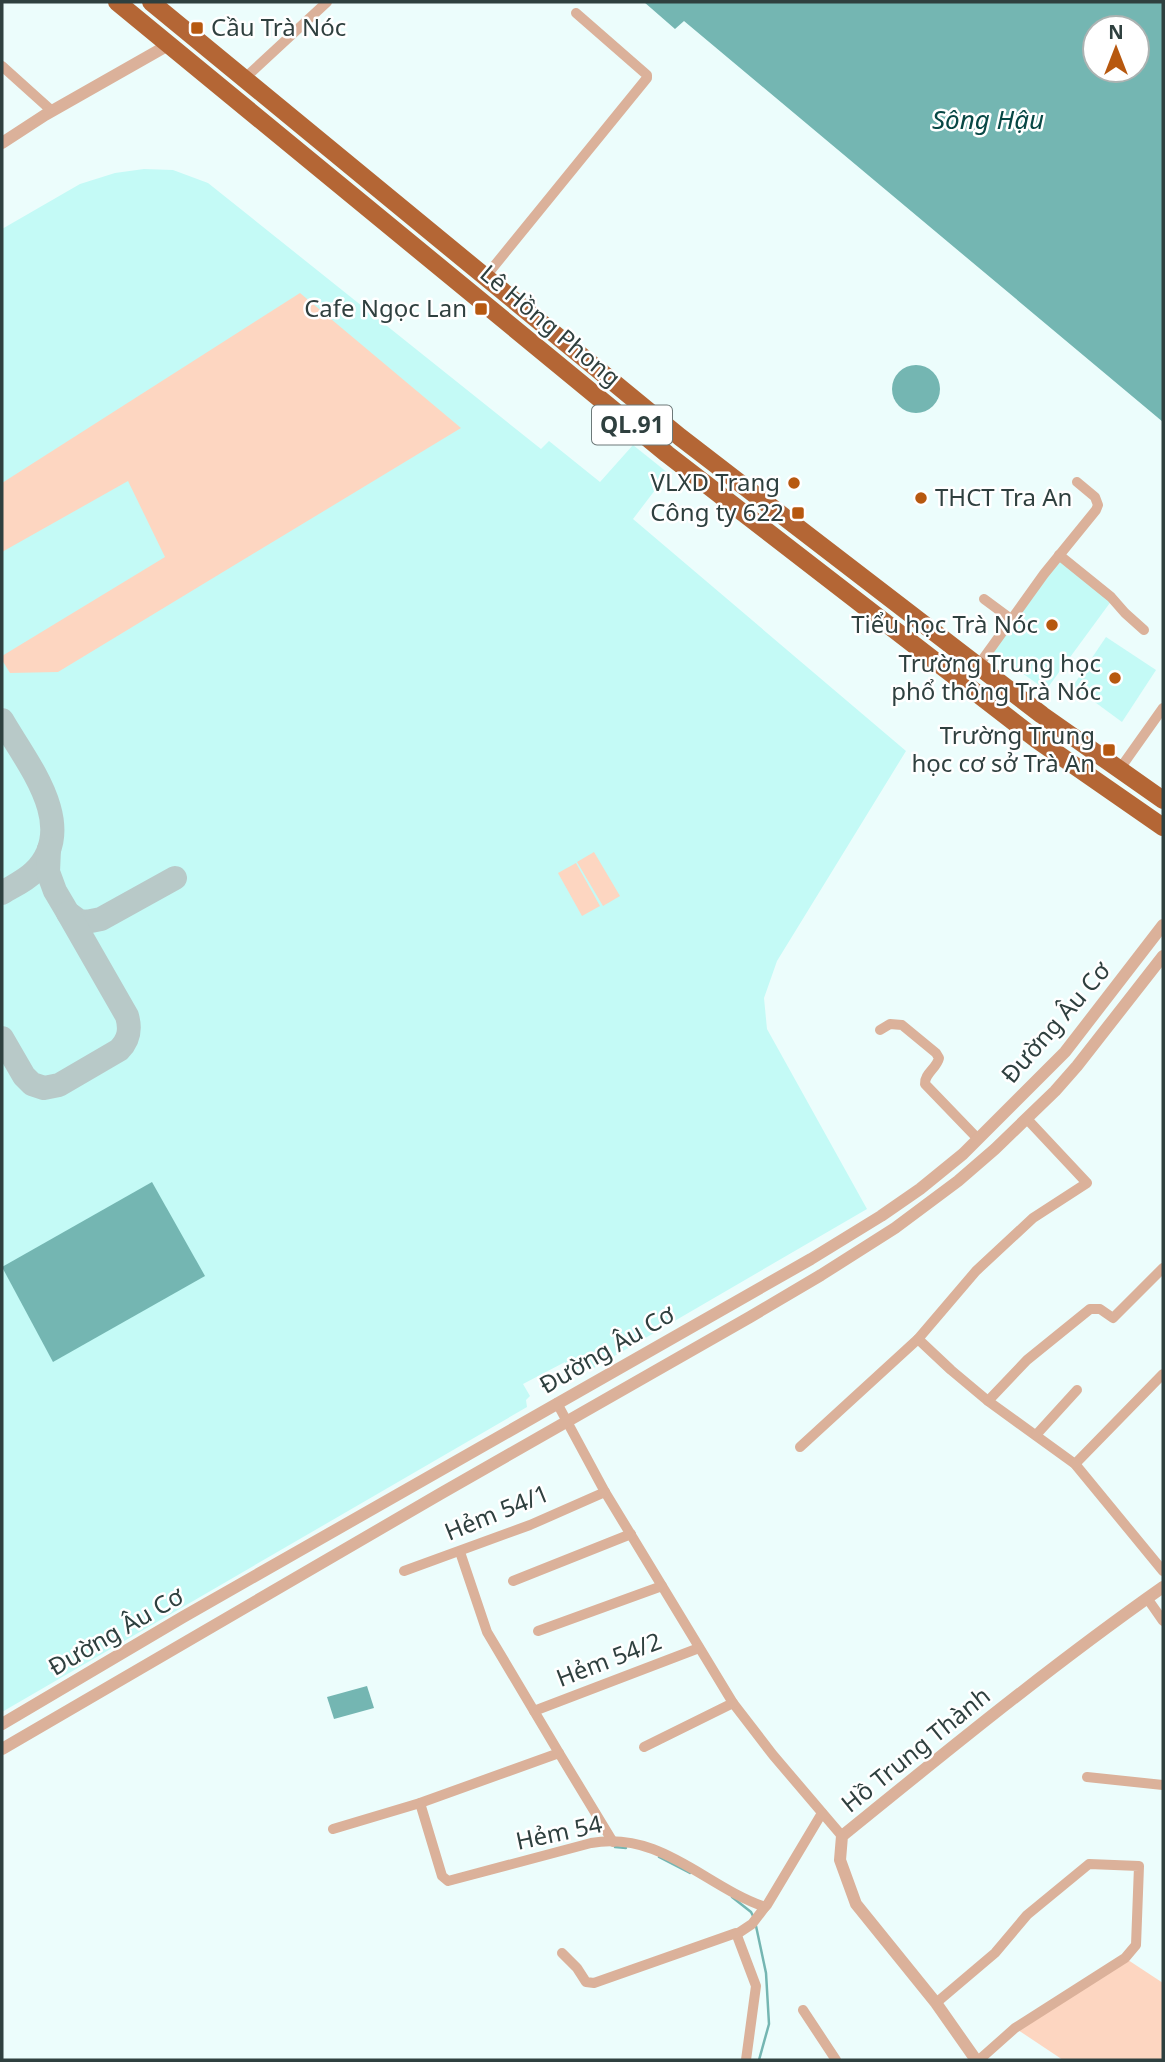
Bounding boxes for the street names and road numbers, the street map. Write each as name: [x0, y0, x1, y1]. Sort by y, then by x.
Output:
street label: Lê Hồng Phong: [474, 256, 628, 393]
road number: QL.91: [592, 406, 672, 444]
street label: Đường Âu Cơ: [993, 953, 1118, 1090]
street label: Đường Âu Cơ: [533, 1296, 681, 1401]
street label: Hẻm 54/1: [439, 1476, 554, 1548]
street label: Đường Âu Cơ: [42, 1578, 190, 1683]
street label: Hẻm 54/2: [551, 1623, 666, 1694]
street label: Hồ Trung Thành: [834, 1679, 996, 1819]
street label: Hẻm 54: [512, 1806, 605, 1857]

